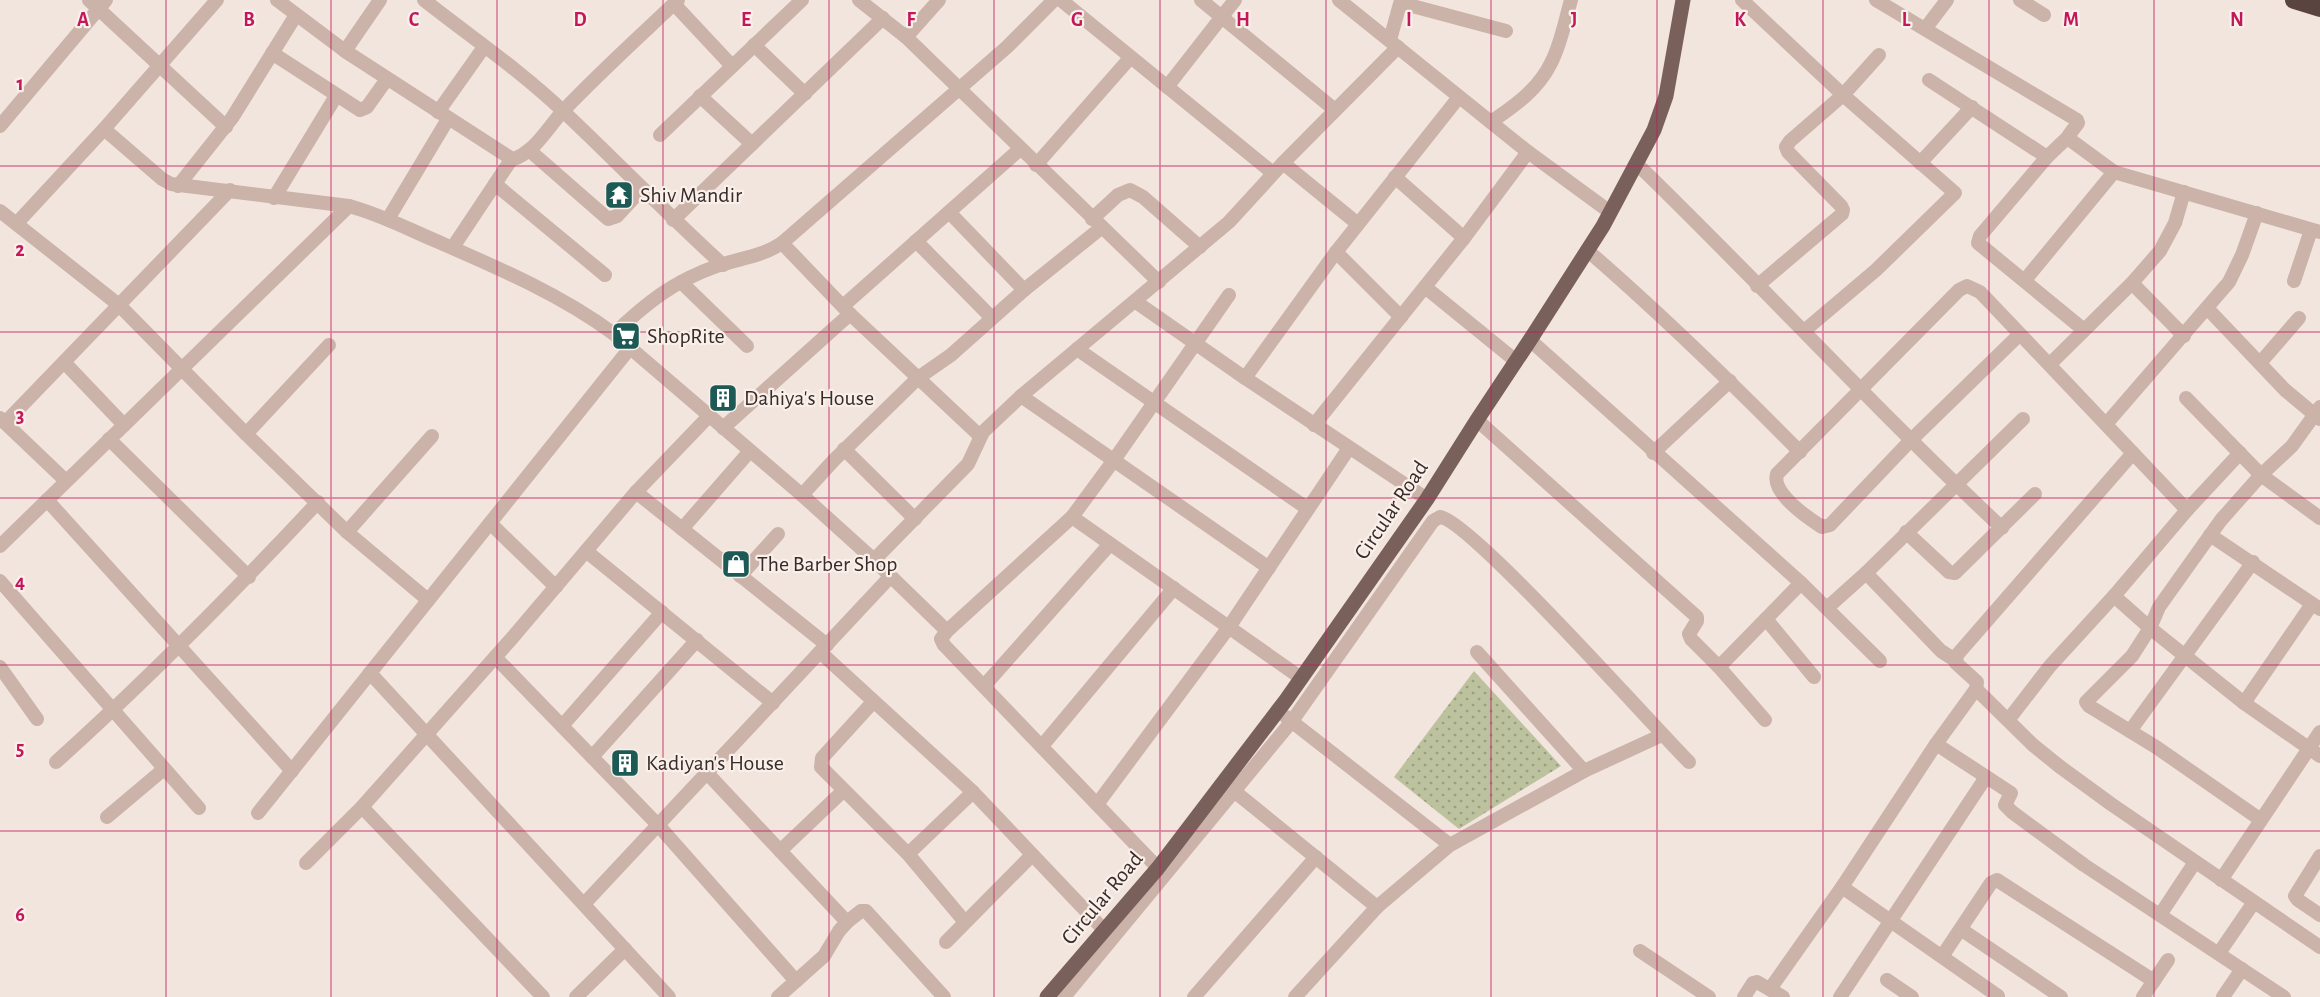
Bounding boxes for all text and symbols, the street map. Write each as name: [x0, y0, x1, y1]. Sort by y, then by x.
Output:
text: A: [77, 10, 89, 30]
text: B: [243, 10, 255, 30]
text: C: [409, 10, 420, 30]
text: D: [573, 10, 587, 30]
text: E: [741, 10, 751, 30]
text: F: [906, 10, 916, 30]
text: G: [1071, 10, 1083, 30]
text: H: [1236, 10, 1250, 30]
text: I: [1406, 10, 1412, 30]
text: J: [1571, 10, 1577, 30]
text: K: [1734, 10, 1746, 30]
text: L: [1902, 10, 1911, 30]
text: M: [2063, 10, 2079, 30]
text: N: [2230, 10, 2244, 30]
text: 1: [16, 74, 24, 94]
temple icon: Shiv Mandir: [603, 179, 635, 211]
place label: Shiv Mandir: [640, 184, 742, 206]
text: 2: [15, 240, 25, 260]
supermarket icon: ShopRite: [610, 320, 642, 352]
place label: ShopRite: [647, 325, 725, 347]
building icon: Dahiya's House: [707, 382, 739, 414]
place label: Dahiya's House: [744, 387, 874, 409]
text: 3: [16, 406, 24, 426]
street label: Circular Road: [1350, 457, 1432, 563]
shop icon: The Barber Shop: [720, 548, 752, 580]
place label: The Barber Shop: [757, 553, 897, 575]
text: 4: [15, 572, 25, 592]
text: 5: [16, 739, 24, 759]
building icon: Kadiyan's House: [609, 747, 641, 779]
place label: Kadiyan's House: [646, 752, 784, 774]
street label: Circular Road: [1057, 847, 1147, 949]
text: 6: [15, 905, 25, 925]

